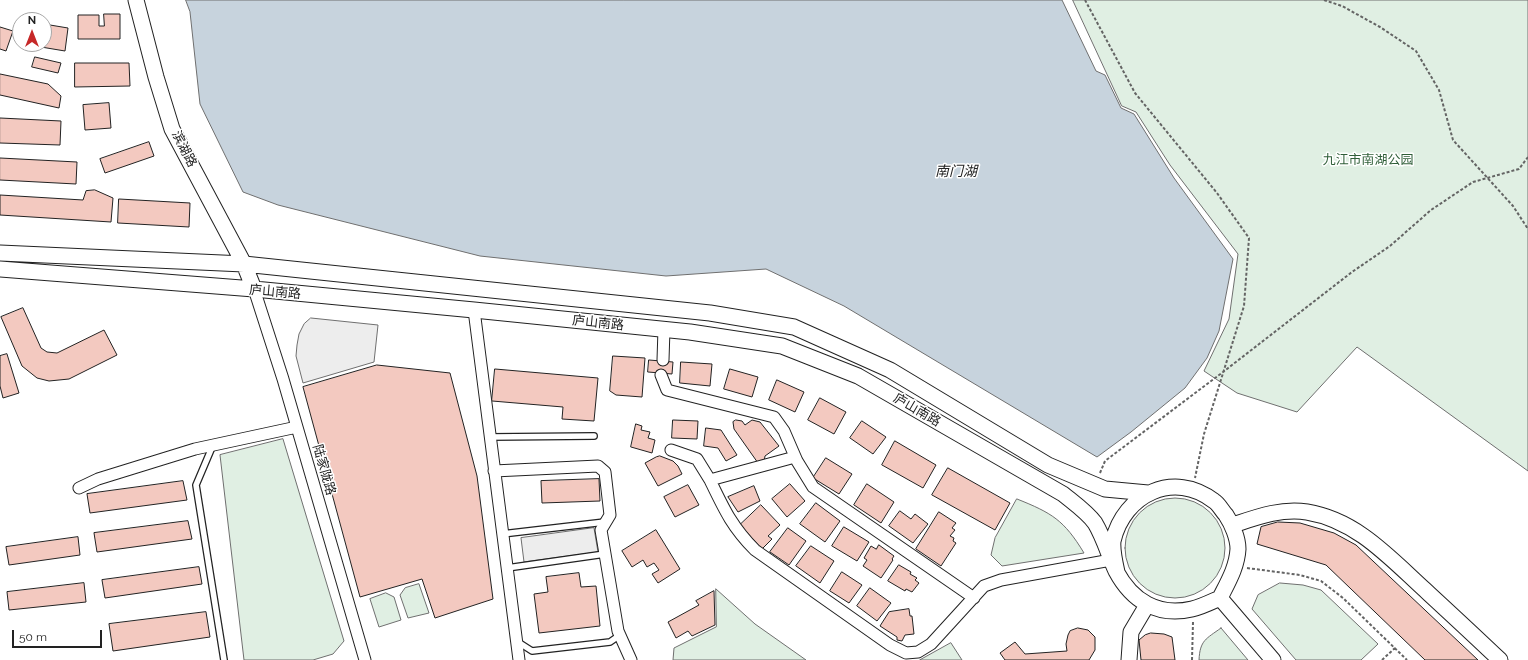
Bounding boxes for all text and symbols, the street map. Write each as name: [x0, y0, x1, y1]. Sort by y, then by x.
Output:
north arrow: [12, 12, 52, 52]
text: N: [28, 14, 36, 27]
street label: 滨湖路: [168, 128, 200, 170]
park label: 九江市南湖公园: [1323, 152, 1413, 168]
water label: 南门湖: [935, 164, 977, 180]
street label: 庐山南路: [248, 282, 302, 302]
street label: 庐山南路: [571, 313, 625, 333]
street label: 庐山南路: [891, 390, 943, 430]
street label: 陆家陇路: [309, 443, 339, 497]
scale bar: [14, 622, 104, 648]
text: 50 m: [19, 630, 47, 644]

